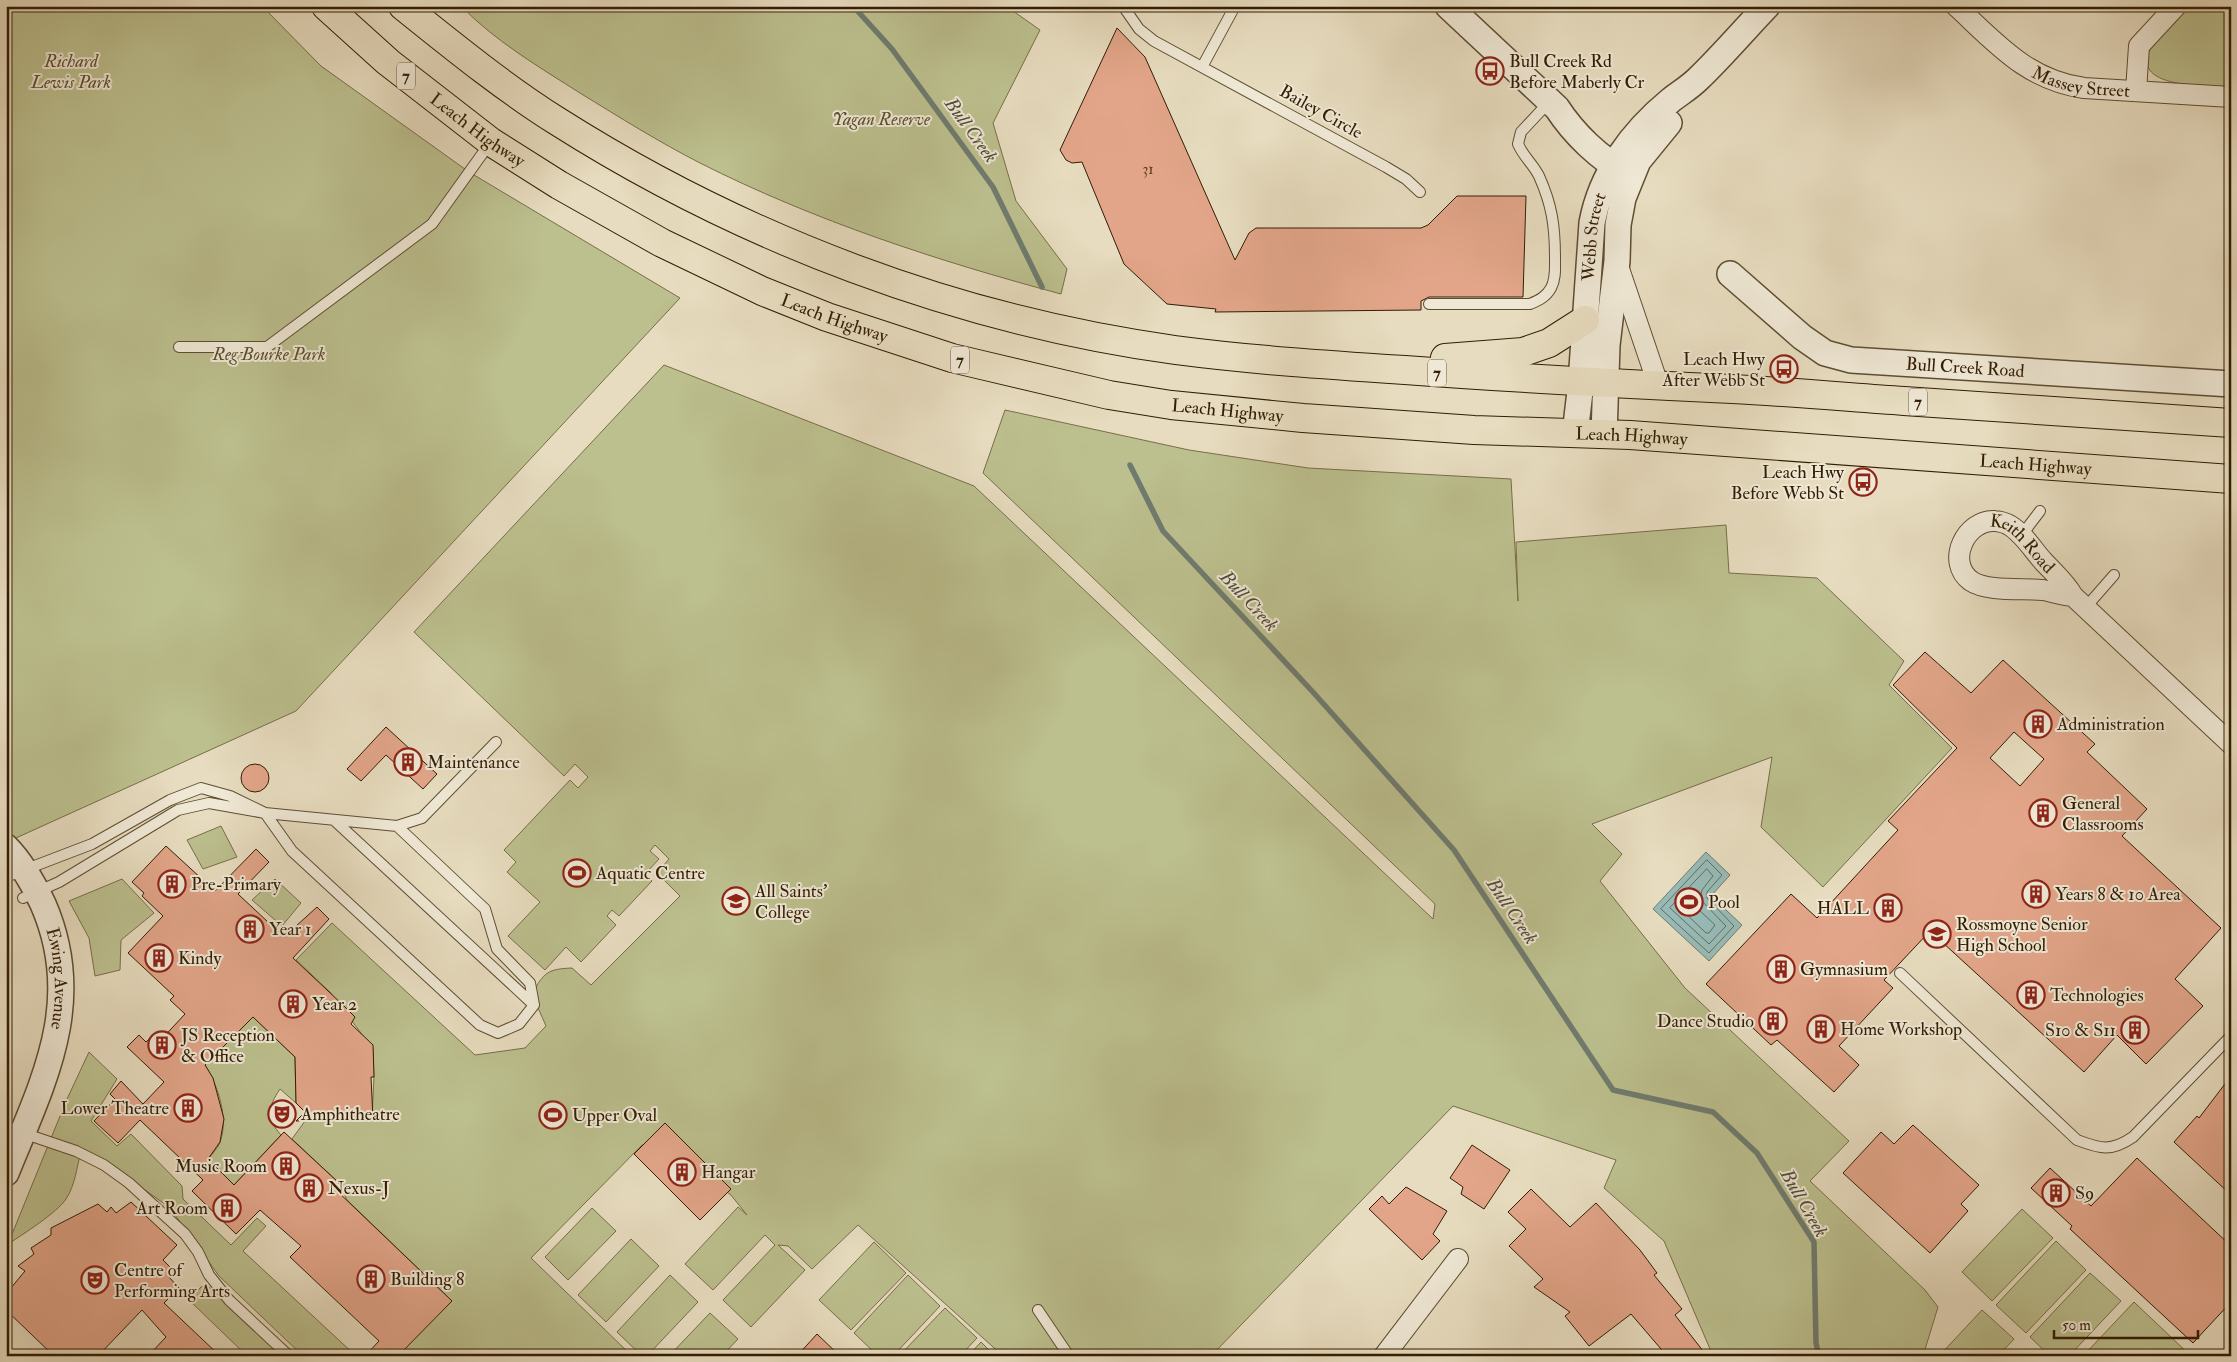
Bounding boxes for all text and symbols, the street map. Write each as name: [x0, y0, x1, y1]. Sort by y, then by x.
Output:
park label: Richard Lewis Park: [30, 50, 111, 94]
place label: Bull Creek Rd Before Maberly Cr: [1509, 50, 1645, 94]
bus stop icon: Bull Creek Rd Before Maberly Cr: [1475, 56, 1505, 86]
street label: Massey Street: [2028, 61, 2131, 102]
road number: 7: [397, 62, 415, 90]
street label: Bailey Circle: [1275, 80, 1367, 144]
street label: Leach Highway: [425, 87, 530, 173]
water label: Bull Creek: [939, 92, 1003, 167]
park label: Yagan Reserve: [832, 108, 931, 131]
house number: 31: [1142, 160, 1154, 179]
street label: Webb Street: [1576, 189, 1611, 283]
street label: Leach Highway: [777, 288, 892, 348]
park label: Reg Bourke Park: [211, 343, 326, 366]
road number: 7: [951, 346, 969, 374]
place label: Leach Hwy After Webb St: [1661, 348, 1766, 392]
street label: Bull Creek Road: [1905, 352, 2025, 382]
bus stop icon: Leach Hwy After Webb St: [1769, 354, 1799, 384]
road number: 7: [1428, 359, 1446, 386]
road number: 7: [1909, 388, 1927, 416]
street label: Leach Highway: [1170, 394, 1286, 428]
street label: Leach Highway: [1575, 422, 1690, 451]
street label: Leach Highway: [1979, 449, 2093, 480]
place label: Leach Hwy Before Webb St: [1731, 461, 1845, 505]
bus stop icon: Leach Hwy Before Webb St: [1848, 467, 1878, 497]
street label: Keith Road: [1989, 509, 2060, 578]
water label: Bull Creek: [1214, 565, 1283, 637]
building icon: Administration: [2023, 709, 2053, 739]
place label: Administration: [2056, 713, 2165, 736]
building icon: Maintenance: [393, 747, 423, 777]
place label: Maintenance: [427, 751, 520, 774]
place label: General Classrooms: [2062, 792, 2144, 836]
building icon: General Classrooms: [2028, 798, 2058, 828]
sports icon: Aquatic Centre: [562, 858, 592, 888]
place label: Aquatic Centre: [595, 862, 705, 885]
building icon: Pre-Primary: [157, 869, 187, 899]
water label: Bull Creek: [1481, 872, 1543, 949]
place label: Pre-Primary: [191, 873, 282, 896]
building icon: Years 8 & 10 Area: [2021, 879, 2051, 909]
place label: All Saints’ College: [754, 880, 828, 924]
place label: Years 8 & 10 Area: [2055, 883, 2181, 906]
school or university icon: All Saints’ College: [721, 886, 751, 916]
sports icon: Pool: [1674, 887, 1704, 917]
place label: Pool: [1708, 891, 1740, 914]
building icon: HALL: [1873, 893, 1903, 923]
place label: HALL: [1817, 897, 1869, 920]
place label: Rossmoyne Senior High School: [1956, 913, 2088, 957]
building icon: Year 1: [235, 914, 265, 944]
place label: Year 1: [269, 918, 312, 941]
school or university icon: Rossmoyne Senior High School: [1922, 919, 1952, 949]
street label: Ewing Avenue: [41, 925, 73, 1032]
building icon: Kindy: [144, 943, 174, 973]
place label: Kindy: [178, 947, 222, 970]
building icon: Gymnasium: [1766, 954, 1796, 984]
place label: Gymnasium: [1800, 958, 1888, 981]
building icon: Technologies: [2016, 980, 2046, 1010]
place label: Technologies: [2050, 984, 2144, 1007]
building icon: Year 2: [278, 989, 308, 1019]
place label: Year 2: [312, 993, 357, 1016]
building icon: Dance Studio: [1758, 1006, 1788, 1036]
place label: Dance Studio: [1657, 1010, 1754, 1033]
building icon: Home Workshop: [1806, 1014, 1836, 1044]
building icon: S10 & S11: [2120, 1015, 2150, 1045]
place label: Home Workshop: [1840, 1018, 1962, 1041]
place label: S10 & S11: [2045, 1019, 2116, 1042]
place label: JS Reception & Office: [180, 1024, 275, 1068]
building icon: JS Reception & Office: [147, 1030, 177, 1060]
building icon: Lower Theatre: [173, 1093, 203, 1123]
place label: Lower Theatre: [61, 1097, 169, 1120]
theatre icon: Amphitheatre: [267, 1099, 297, 1129]
sports icon: Upper Oval: [538, 1100, 568, 1130]
place label: Amphitheatre: [300, 1103, 400, 1126]
place label: Upper Oval: [572, 1104, 658, 1127]
building icon: Music Room: [271, 1151, 301, 1181]
place label: Music Room: [175, 1155, 267, 1178]
building icon: Hangar: [667, 1157, 697, 1187]
place label: Hangar: [701, 1161, 756, 1184]
water label: Bull Creek: [1774, 1164, 1833, 1242]
building icon: Nexus-J: [294, 1173, 324, 1203]
place label: Nexus-J: [328, 1177, 390, 1200]
building icon: S9: [2041, 1178, 2071, 1208]
place label: S9: [2075, 1182, 2094, 1205]
building icon: Art Room: [212, 1193, 242, 1223]
place label: Art Room: [135, 1197, 208, 1220]
place label: Centre of Performing Arts: [114, 1259, 230, 1303]
building icon: Building 8: [356, 1264, 386, 1294]
theatre icon: Centre of Performing Arts: [80, 1265, 110, 1295]
place label: Building 8: [390, 1268, 464, 1291]
scale bar: [2054, 1307, 2198, 1339]
text: 50 m: [2062, 1316, 2091, 1335]

